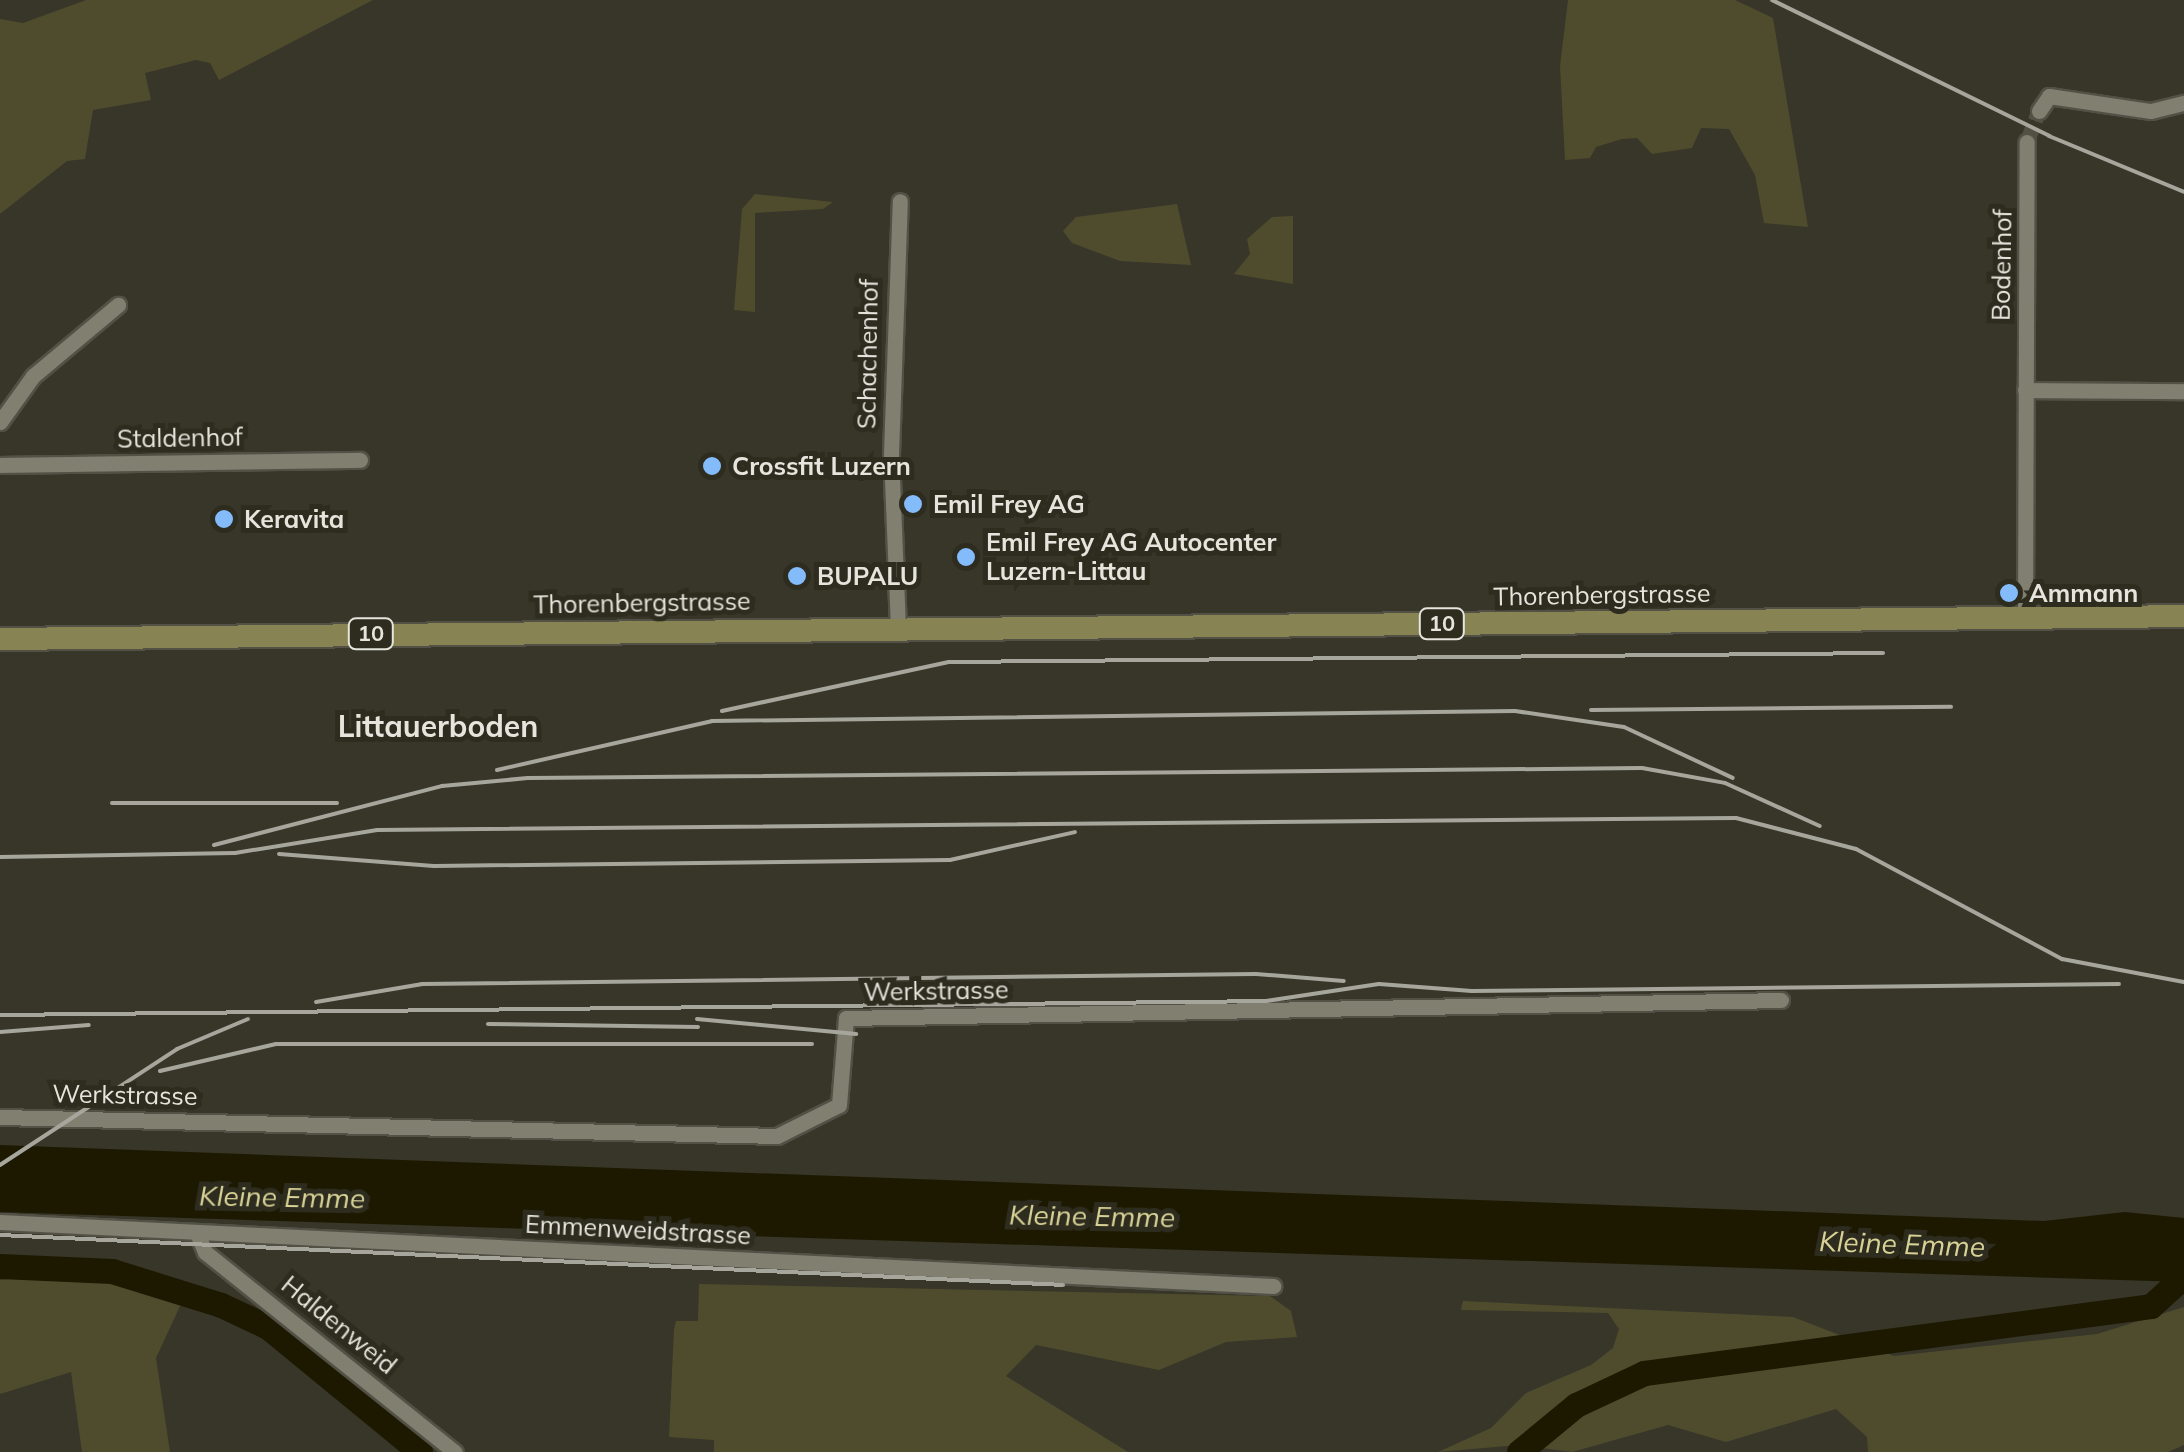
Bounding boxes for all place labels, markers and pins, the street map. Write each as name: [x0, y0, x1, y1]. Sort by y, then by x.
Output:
place label: Crossfit Luzern: [732, 451, 911, 481]
marker: Crossfit Luzern: [701, 455, 723, 477]
place label: Emil Frey AG: [933, 489, 1085, 519]
marker: Emil Frey AG: [902, 493, 924, 515]
place label: Keravita: [244, 504, 344, 534]
marker: Keravita: [213, 508, 235, 530]
place label: Emil Frey AG Autocenter Luzern-Littau: [986, 528, 1276, 587]
marker: Emil Frey AG Autocenter Luzern-Littau: [955, 546, 977, 568]
place label: BUPALU: [817, 561, 918, 591]
marker: BUPALU: [786, 565, 808, 587]
place label: Ammann: [2029, 578, 2138, 608]
marker: Ammann: [1998, 582, 2020, 604]

